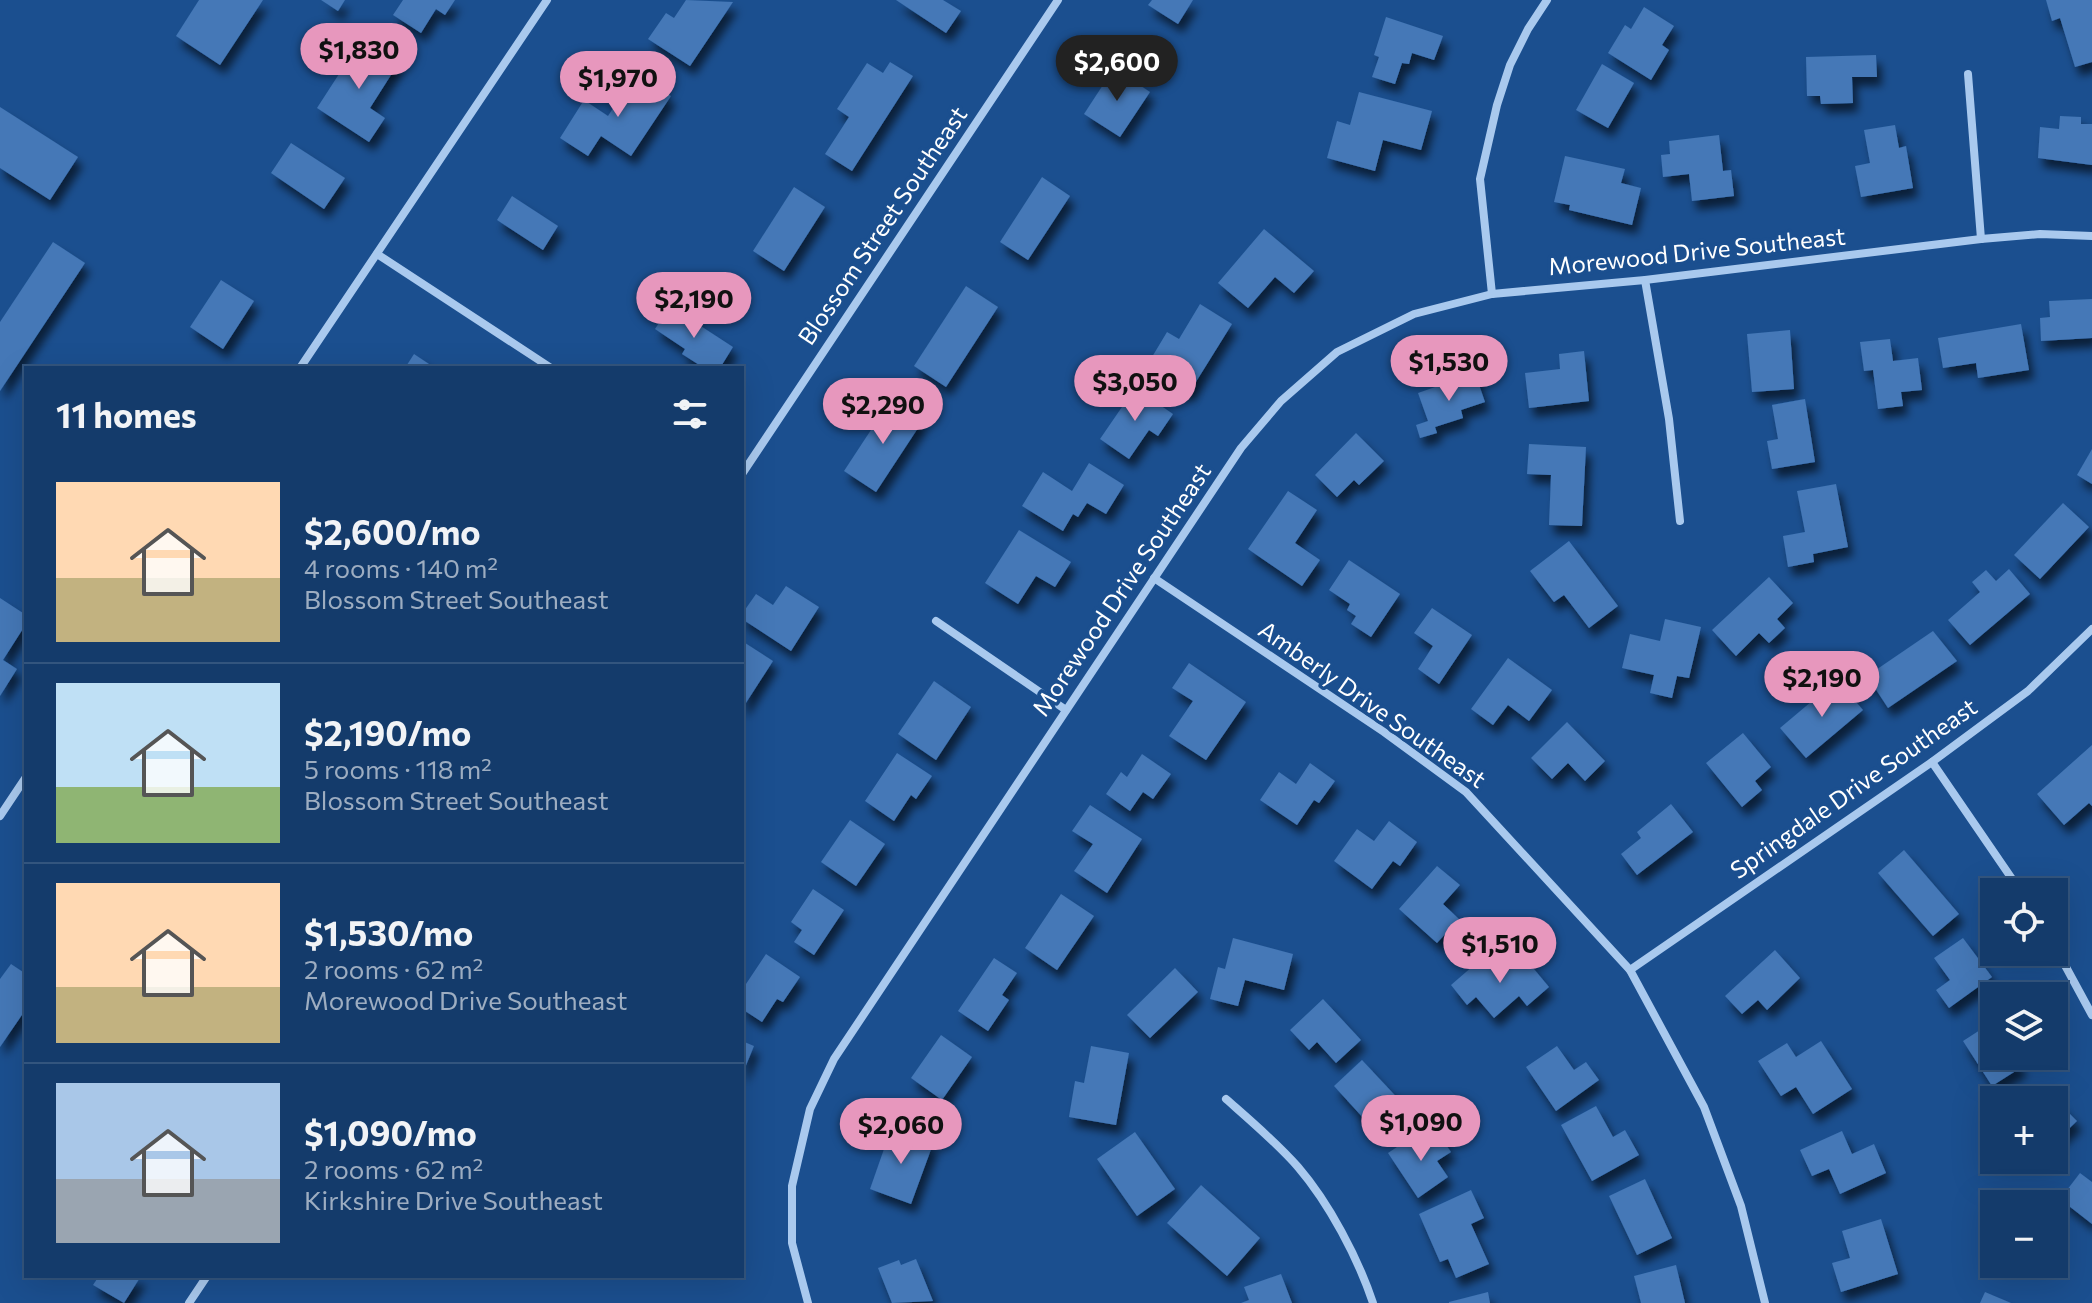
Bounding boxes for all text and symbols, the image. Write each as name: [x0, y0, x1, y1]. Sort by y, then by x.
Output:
pin: $1,830: [294, 23, 424, 91]
text: $1,830: [318, 33, 400, 64]
pin: $2,600: [1052, 35, 1182, 103]
text: $2,600: [1074, 45, 1160, 76]
pin: $1,970: [553, 51, 683, 119]
text: $1,970: [578, 61, 658, 92]
street label: Blossom Street Southeast: [791, 100, 972, 350]
street label: Morewood Drive Southeast: [1547, 220, 1847, 281]
pin: $2,190: [629, 272, 759, 340]
text: $2,190: [654, 282, 734, 313]
pin: $1,530: [1384, 335, 1514, 403]
text: $1,530: [1409, 345, 1489, 376]
pin: $3,050: [1070, 355, 1200, 423]
text: $3,050: [1092, 365, 1178, 396]
pin: $2,290: [818, 378, 948, 446]
text: $2,290: [841, 388, 925, 419]
icon: filters: [668, 392, 712, 436]
text: 11 homes: [56, 393, 197, 435]
street label: Morewood Drive Southeast: [1025, 457, 1216, 721]
text: $2,600/mo: [304, 510, 481, 552]
icon: home: [120, 514, 216, 610]
text: 4 rooms · 140 m²: [304, 552, 498, 583]
text: Blossom Street Southeast: [304, 583, 609, 614]
street label: Amberly Drive Southeast: [1254, 614, 1492, 793]
pin: $2,190: [1757, 651, 1887, 719]
text: $2,190: [1782, 661, 1862, 692]
street label: Springdale Drive Southeast: [1724, 691, 1982, 884]
text: $2,190/mo: [304, 711, 471, 753]
icon: home: [120, 715, 216, 811]
text: 5 rooms · 118 m²: [304, 753, 492, 784]
text: Blossom Street Southeast: [304, 784, 609, 815]
map controls: [1980, 878, 2068, 1278]
button: locate: [1980, 878, 2068, 966]
text: $1,530/mo: [304, 911, 473, 953]
icon: home: [120, 915, 216, 1011]
pin: $1,510: [1435, 917, 1565, 985]
text: $1,510: [1461, 927, 1539, 958]
text: 2 rooms · 62 m²: [304, 953, 483, 984]
button: layers: [1980, 982, 2068, 1070]
text: Morewood Drive Southeast: [304, 984, 627, 1015]
button: +: [1980, 1086, 2068, 1174]
pin: $1,090: [1356, 1095, 1486, 1163]
pin: $2,060: [836, 1098, 966, 1166]
text: $1,090: [1379, 1105, 1463, 1136]
text: $2,060: [858, 1108, 944, 1139]
text: $1,090/mo: [304, 1111, 477, 1153]
icon: home: [120, 1115, 216, 1211]
text: 2 rooms · 62 m²: [304, 1153, 483, 1184]
text: Kirkshire Drive Southeast: [304, 1184, 603, 1215]
button: −: [1980, 1190, 2068, 1278]

